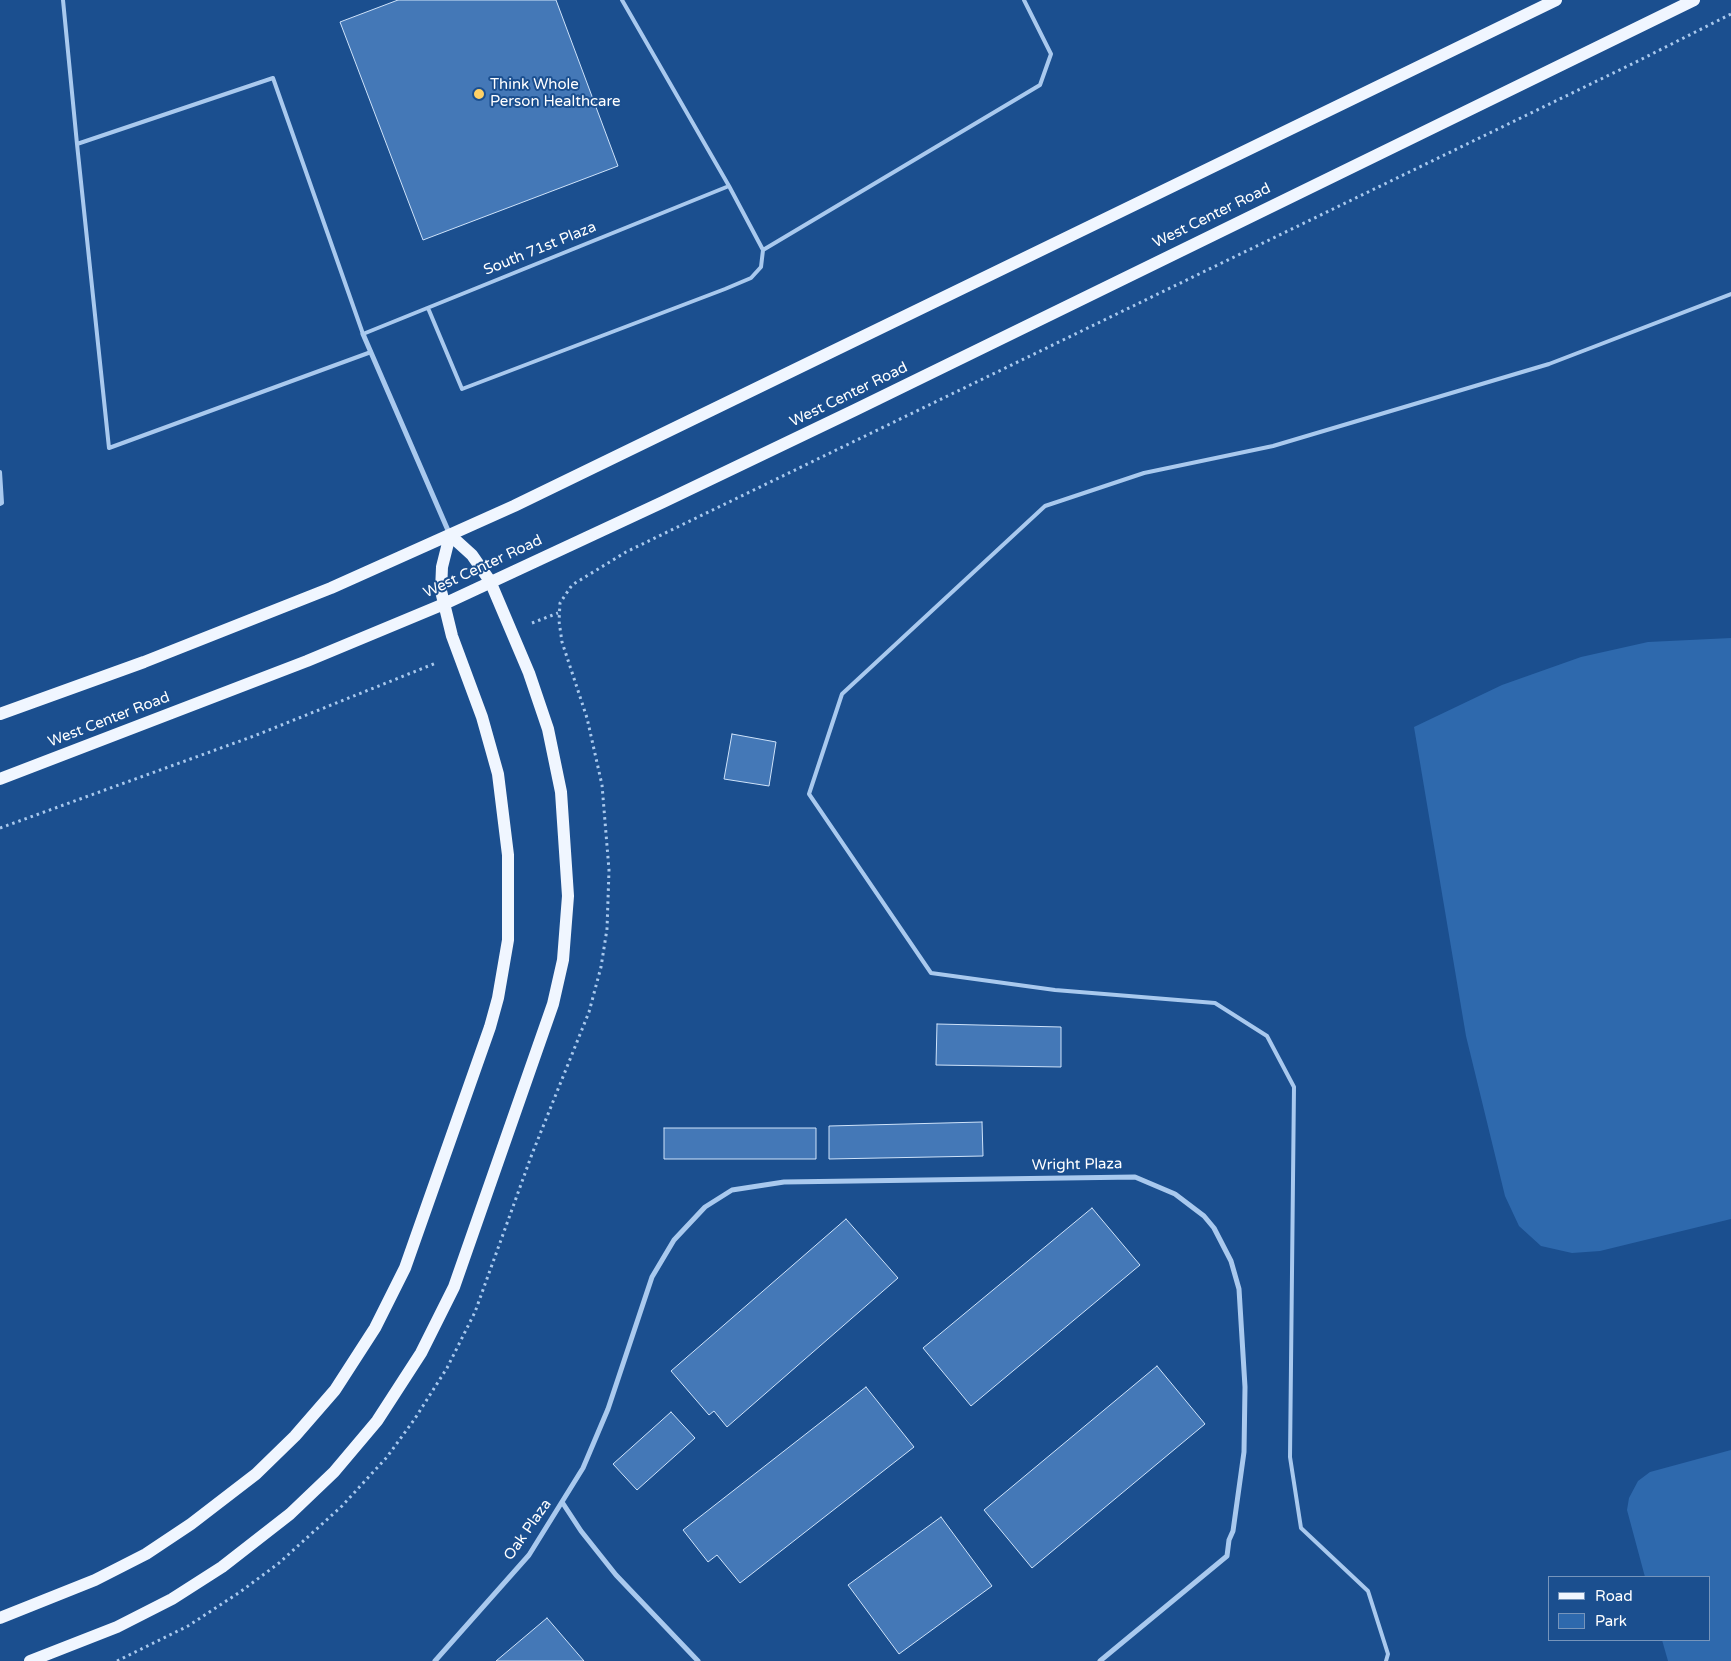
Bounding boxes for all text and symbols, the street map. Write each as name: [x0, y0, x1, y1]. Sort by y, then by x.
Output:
place label: Think Whole Person Healthcare: [490, 76, 621, 111]
marker: Think Whole Person Healthcare: [472, 87, 486, 101]
street label: West Center Road: [1150, 180, 1274, 252]
street label: South 71st Plaza: [481, 218, 599, 280]
street label: West Center Road: [787, 359, 911, 431]
street label: West Center Road: [421, 532, 545, 602]
street label: West Center Road: [46, 689, 172, 751]
street label: Wright Plaza: [1031, 1155, 1123, 1175]
street label: Oak Plaza: [500, 1496, 556, 1564]
legend: [1548, 1576, 1711, 1641]
text: Road: [1595, 1587, 1633, 1605]
text: Park: [1595, 1612, 1627, 1630]

